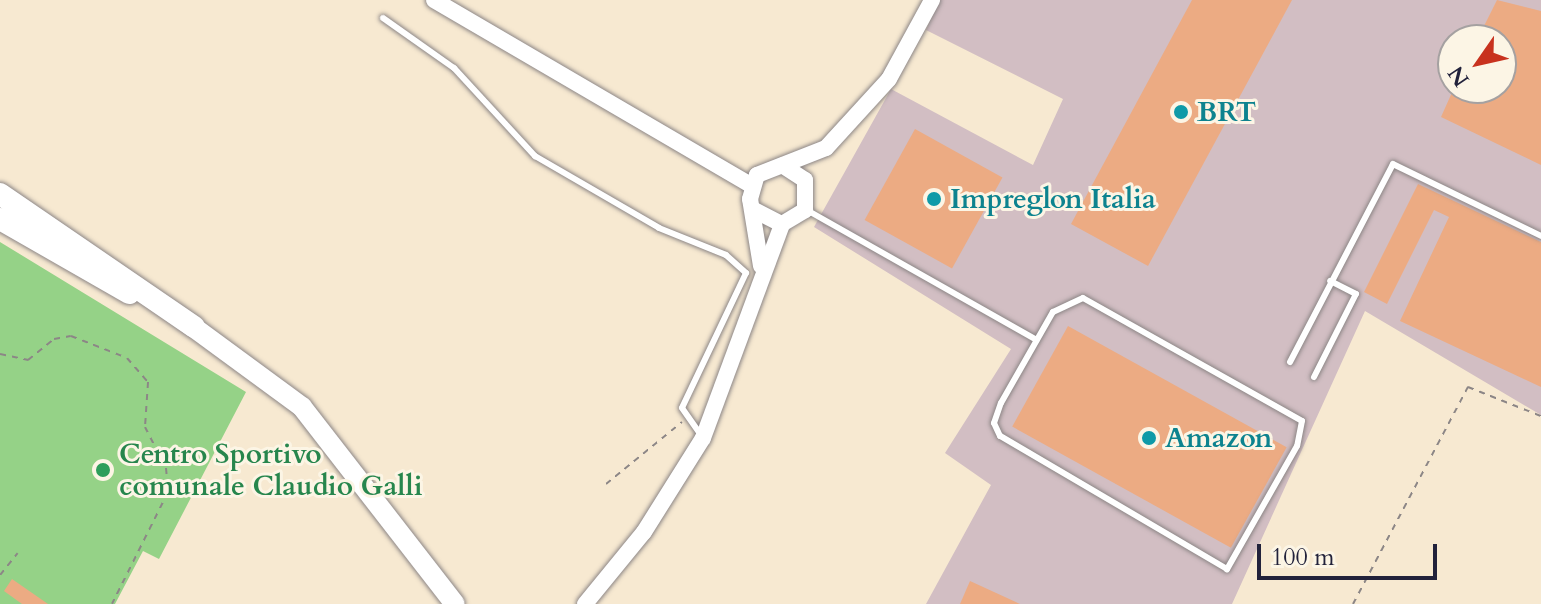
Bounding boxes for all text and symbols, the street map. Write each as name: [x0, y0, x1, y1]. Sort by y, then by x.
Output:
north arrow: [1437, 24, 1517, 104]
text: N: [1441, 60, 1477, 93]
place label: BRT: [1197, 95, 1256, 129]
marker: BRT: [1172, 103, 1190, 121]
place label: Impreglon Italia: [950, 182, 1156, 216]
marker: Impreglon Italia: [925, 190, 943, 208]
place label: Amazon: [1165, 421, 1272, 455]
marker: Amazon: [1140, 429, 1158, 447]
place label: Centro Sportivo comunale Claudio Galli: [119, 437, 423, 503]
marker: Centro Sportivo comunale Claudio Galli: [94, 461, 112, 479]
scale bar: [1261, 528, 1441, 578]
text: 100 m: [1271, 541, 1335, 574]

